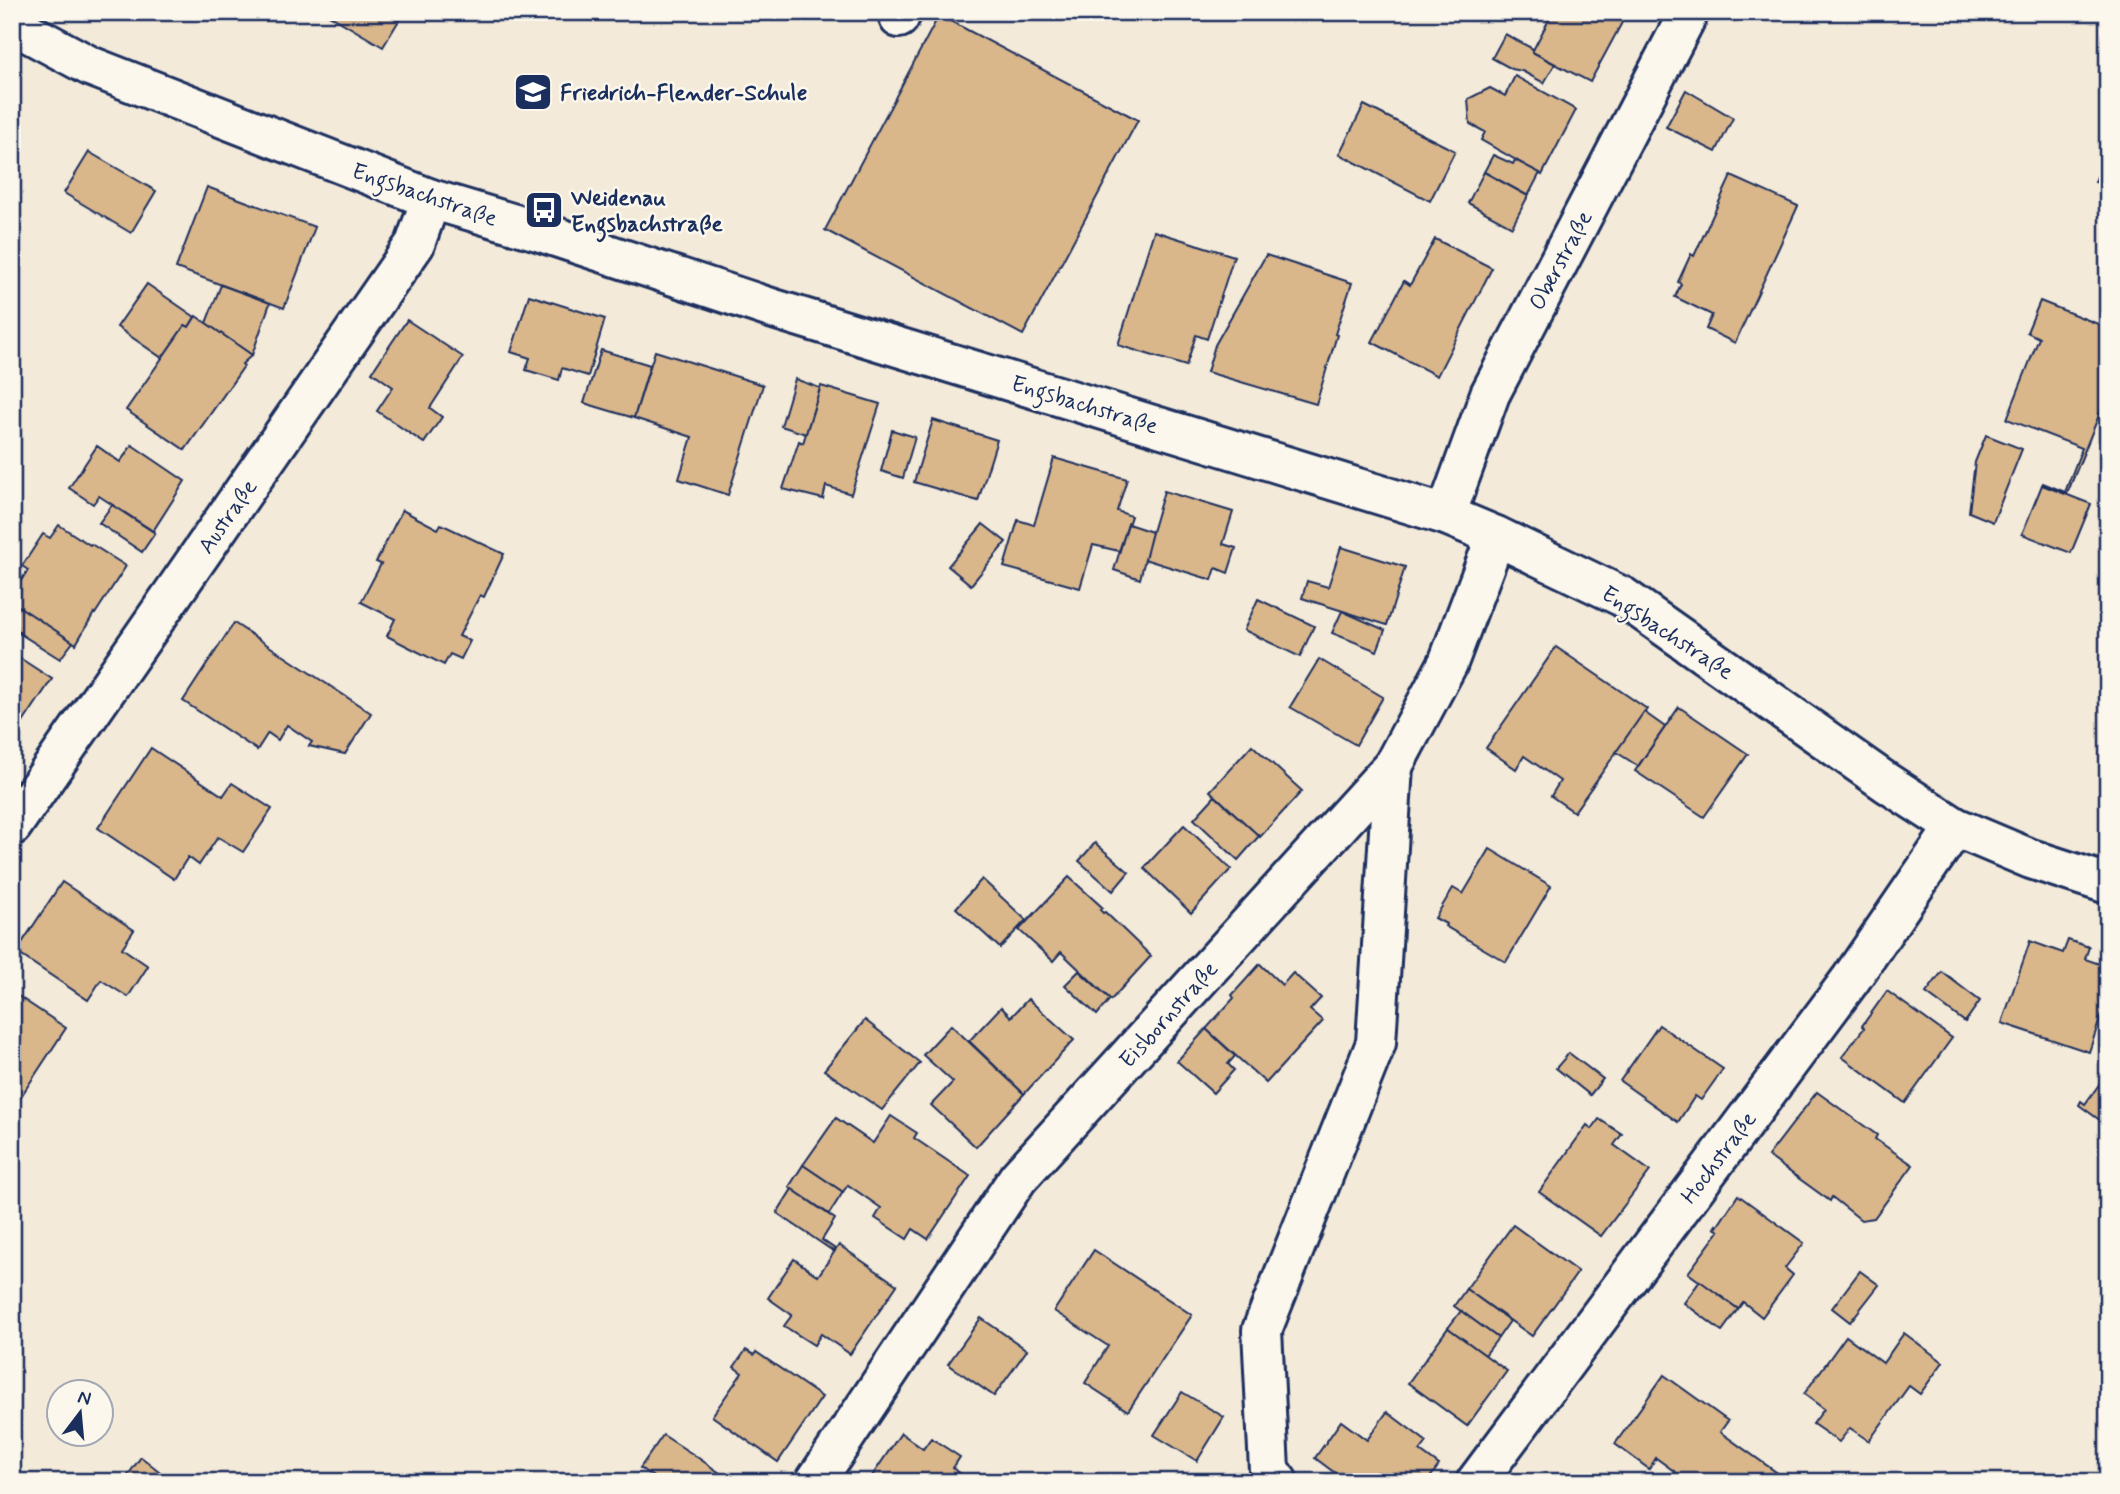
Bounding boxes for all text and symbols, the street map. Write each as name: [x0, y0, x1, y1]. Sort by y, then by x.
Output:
school or university icon: Friedrich-Flender-Schule: [512, 71, 554, 113]
place label: Friedrich-Flender-Schule: [560, 79, 807, 109]
street label: Engsbachstraße: [347, 157, 501, 237]
place label: Weidenau Engsbachstraße: [570, 184, 724, 243]
bus stop icon: Weidenau Engsbachstraße: [523, 189, 565, 231]
street label: Oberstraße: [1523, 206, 1601, 316]
street label: Engsbachstraße: [1007, 369, 1161, 444]
street label: Austraße: [192, 474, 265, 560]
street label: Engsbachstraße: [1594, 580, 1739, 689]
street label: Eisbornstraße: [1113, 955, 1226, 1075]
street label: Hochstraße: [1675, 1106, 1764, 1211]
north arrow: [46, 1378, 116, 1448]
text: N: [75, 1384, 94, 1412]

